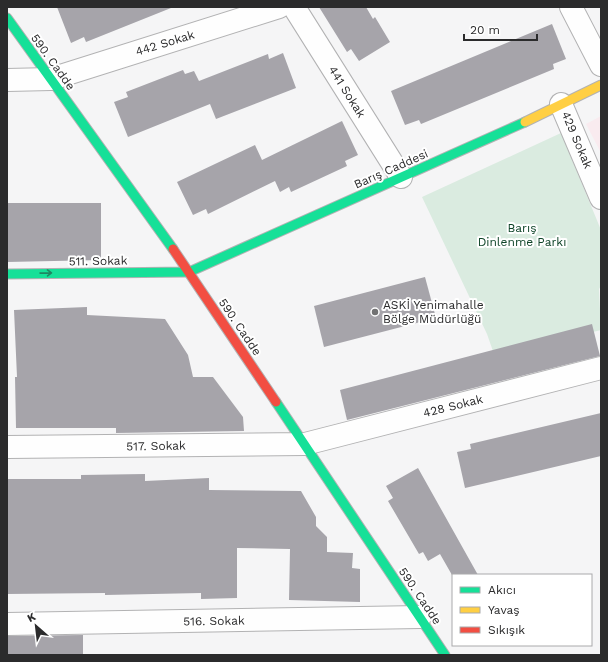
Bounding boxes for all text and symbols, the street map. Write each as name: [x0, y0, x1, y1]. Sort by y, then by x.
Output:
scale bar: [464, 16, 537, 42]
text: 20 m: [470, 23, 500, 37]
street label: 442 Sokak: [134, 27, 196, 59]
street label: 590. Cadde: [28, 31, 78, 93]
street label: 441 Sokak: [326, 64, 369, 121]
street label: 429 Sokak: [559, 109, 595, 171]
street label: Barış Caddesi: [352, 146, 430, 192]
park label: Barış Dinlenme Parkı: [478, 221, 566, 249]
street label: 511. Sokak: [68, 253, 128, 269]
one-way arrow: [39, 269, 52, 277]
street label: 590. Cadde: [216, 296, 264, 358]
place label: ASKİ Yenimahalle Bölge Müdürlüğü: [383, 298, 484, 326]
marker: ASKİ Yenimahalle Bölge Müdürlüğü: [370, 307, 380, 317]
street label: 428 Sokak: [422, 392, 484, 420]
street label: 517. Sokak: [126, 438, 186, 454]
street label: 590. Cadde: [396, 565, 444, 627]
legend: [452, 574, 592, 646]
text: Akıcı: [488, 583, 516, 597]
text: Yavaş: [488, 603, 520, 617]
north arrow: [16, 606, 56, 646]
text: K: [25, 610, 38, 625]
street label: 516. Sokak: [183, 613, 245, 629]
text: Sıkışık: [488, 623, 525, 637]

